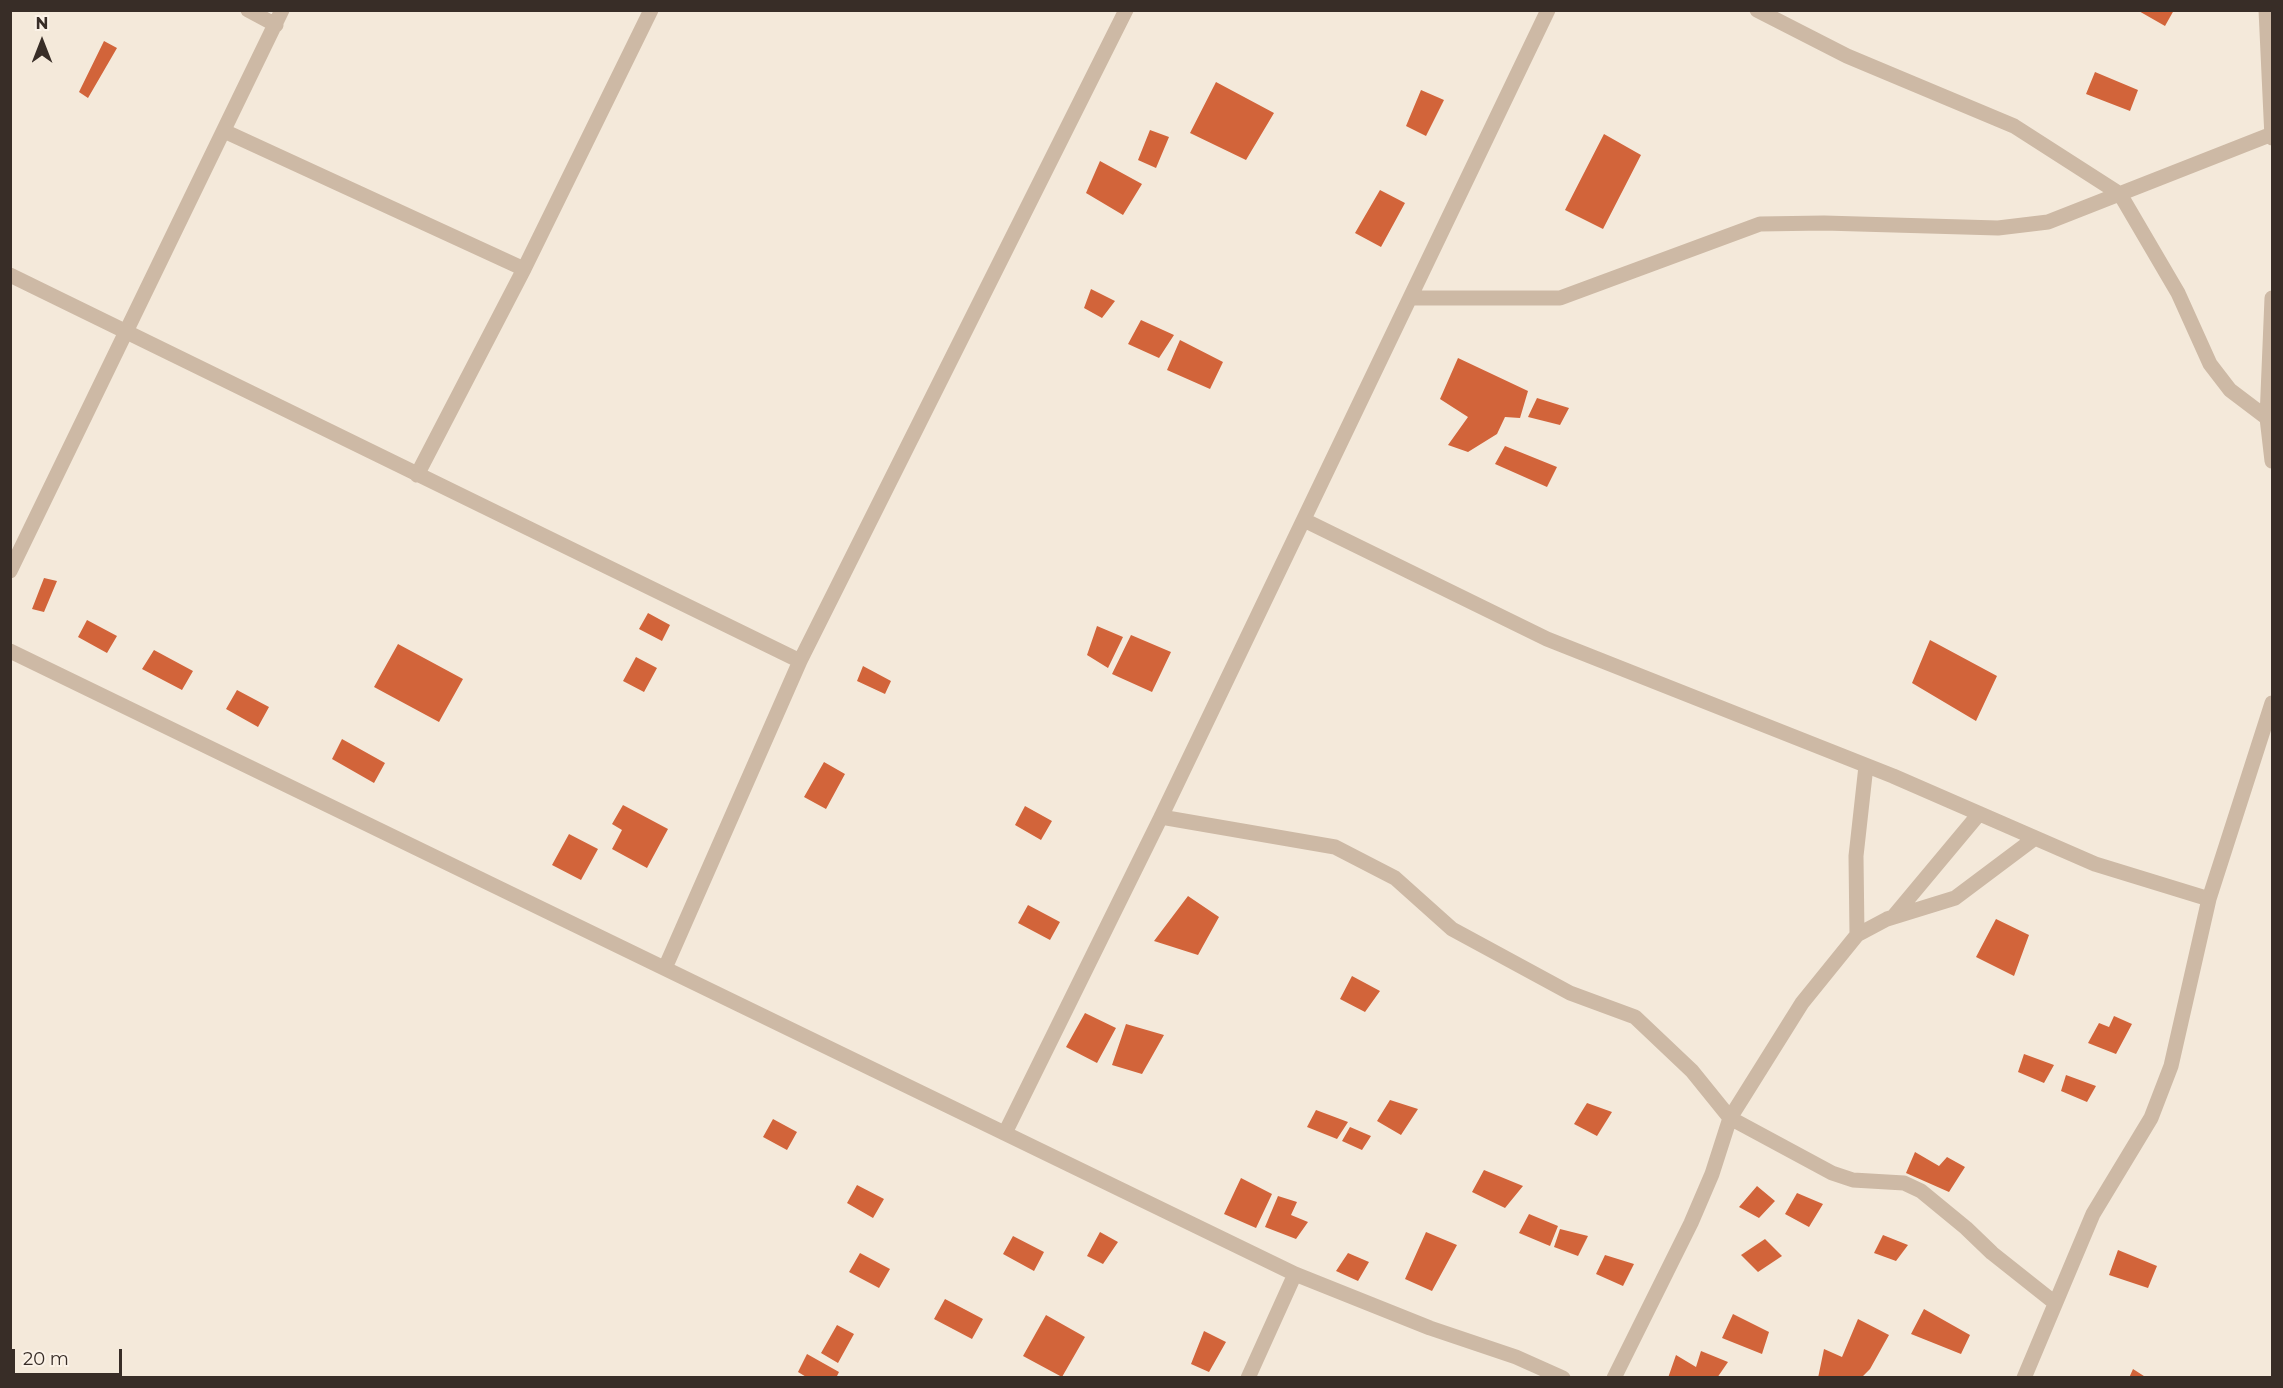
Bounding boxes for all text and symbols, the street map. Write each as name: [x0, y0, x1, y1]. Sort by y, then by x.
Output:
north arrow: [12, 12, 72, 72]
text: N: [36, 14, 48, 33]
scale bar: [15, 1337, 124, 1375]
text: 20 m: [23, 1348, 69, 1370]

